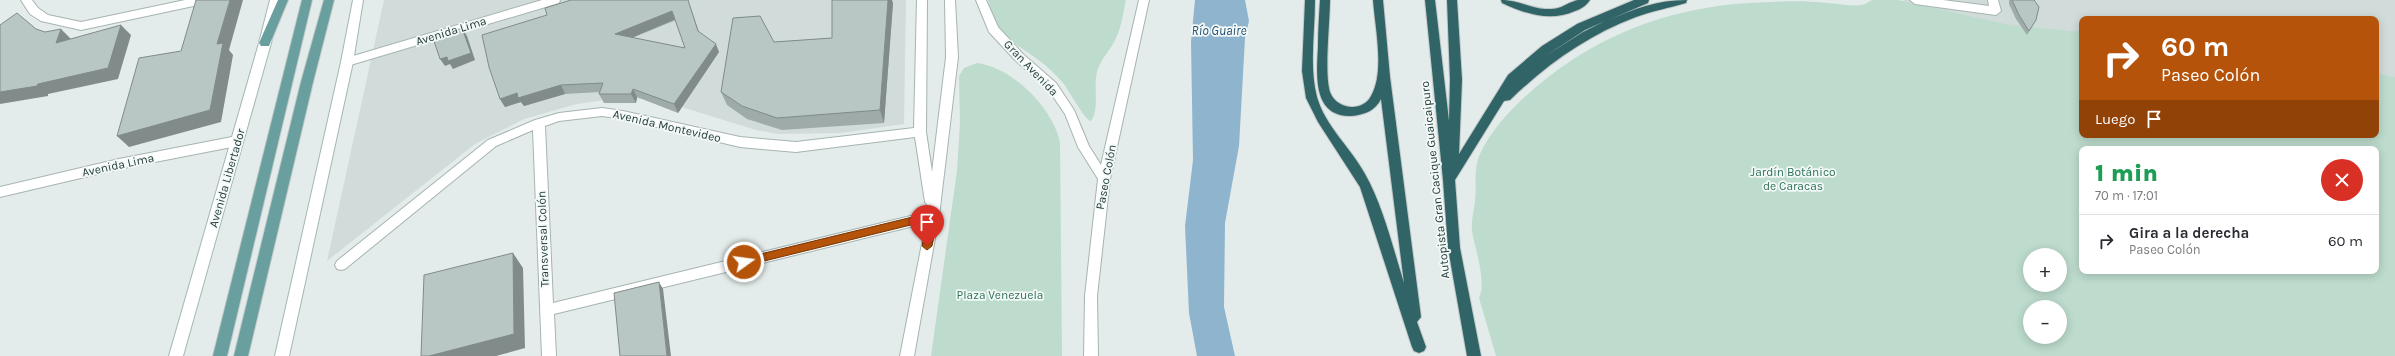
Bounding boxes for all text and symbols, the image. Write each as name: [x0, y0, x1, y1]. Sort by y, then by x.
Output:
street label: Avenida Lima: [414, 14, 488, 48]
water label: Río Guaire: [1192, 23, 1247, 38]
text: 60 m: [2161, 30, 2229, 63]
icon: right: [2095, 32, 2147, 84]
street label: Gran Avenida: [1001, 37, 1061, 99]
text: Paseo Colón: [2161, 64, 2260, 86]
street label: Autopista Gran Cacique Guaicaipuro: [1418, 81, 1452, 279]
street label: Avenida Montevideo: [612, 107, 722, 145]
icon: arrive: [2143, 108, 2165, 130]
text: Luego: [2095, 110, 2135, 128]
street label: Avenida Libertador: [206, 126, 248, 229]
street label: Paseo Colón: [1093, 143, 1119, 211]
street label: Avenida Lima: [81, 151, 155, 179]
text: 1 min: [2095, 159, 2158, 187]
button: close: [2321, 159, 2363, 201]
park label: Jardín Botánico de Caracas: [1750, 165, 1836, 193]
text: 70 m · 17:01: [2095, 188, 2158, 203]
street label: Transversal Colón: [534, 191, 552, 287]
pin: [910, 205, 944, 246]
icon: arrive: [916, 211, 938, 233]
text: Gira a la derecha: [2129, 224, 2249, 242]
icon: right: [2095, 230, 2117, 252]
text: 60 m: [2328, 232, 2363, 250]
position arrow: [723, 241, 765, 283]
text: Paseo Colón: [2129, 242, 2201, 257]
map controls: [2023, 248, 2067, 344]
button: +: [2023, 248, 2067, 292]
park label: Plaza Venezuela: [957, 288, 1043, 302]
button: −: [2023, 300, 2067, 344]

